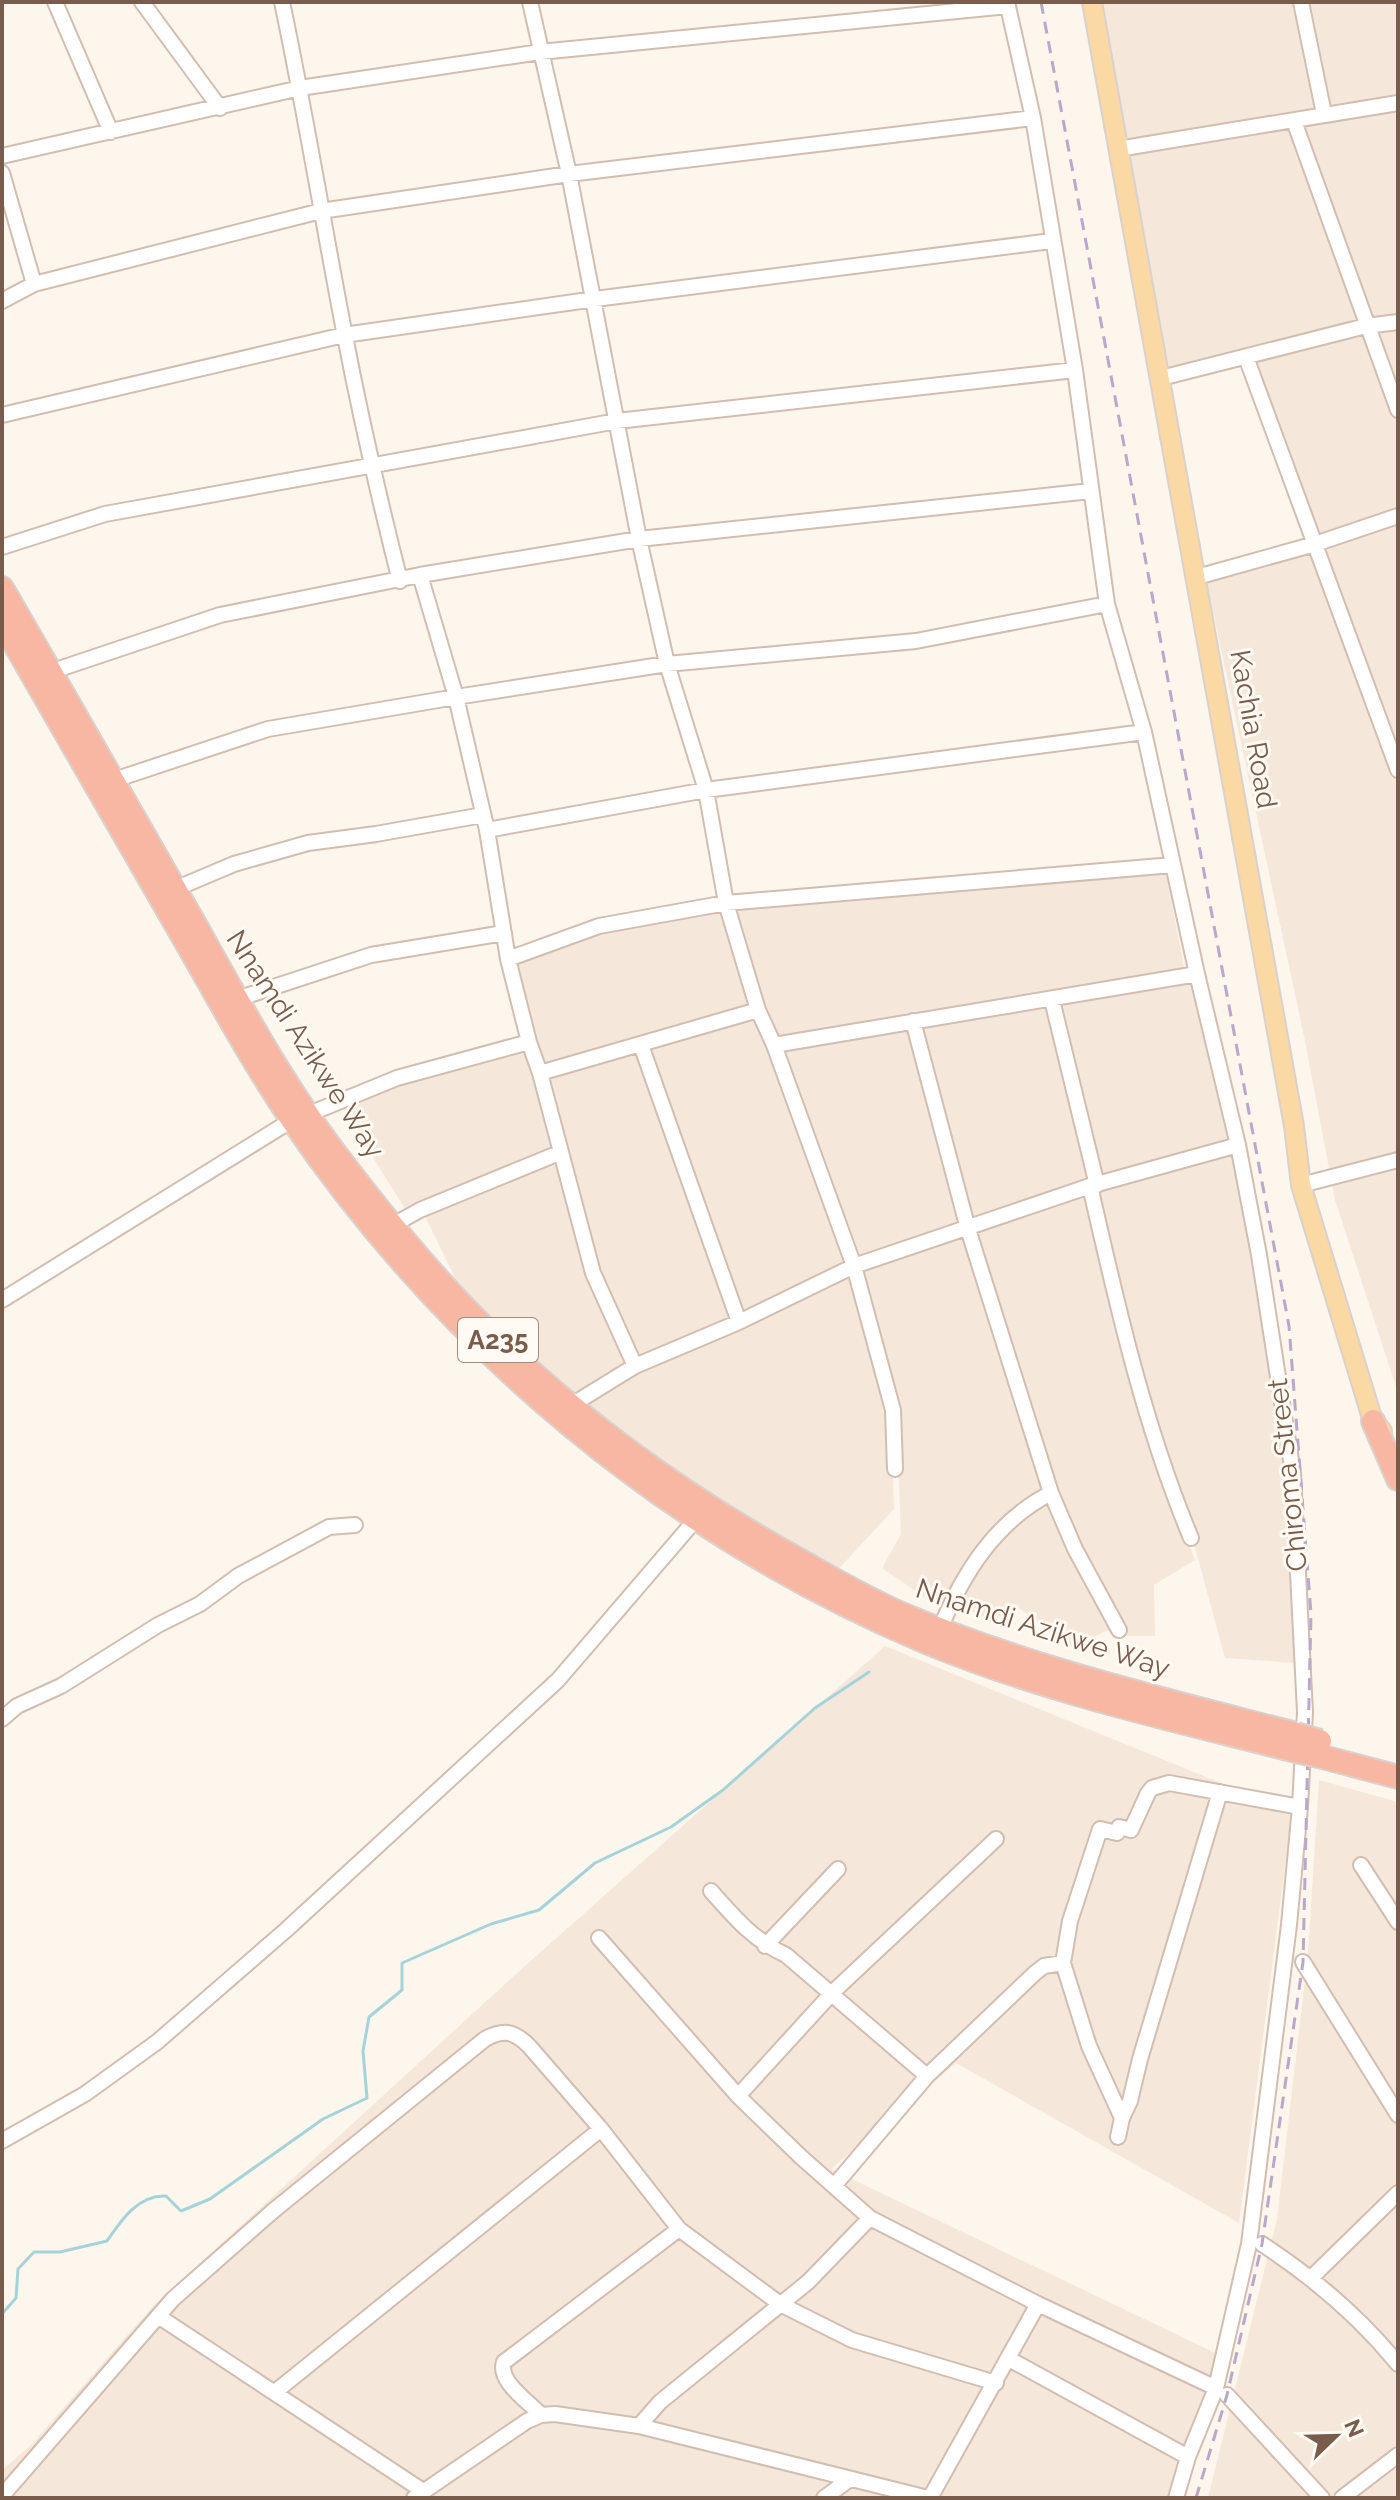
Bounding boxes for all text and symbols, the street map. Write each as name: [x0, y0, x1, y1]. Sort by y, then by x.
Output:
street label: Kachia Road: [1223, 647, 1284, 811]
street label: Nnamdi Azikwe Way: [220, 924, 392, 1164]
road number: A235: [458, 1318, 538, 1362]
street label: Chiroma Street: [1261, 1376, 1314, 1573]
street label: Nnamdi Azikwe Way: [912, 1572, 1174, 1685]
north arrow: [1296, 2396, 1376, 2476]
text: N: [1339, 2415, 1370, 2441]

